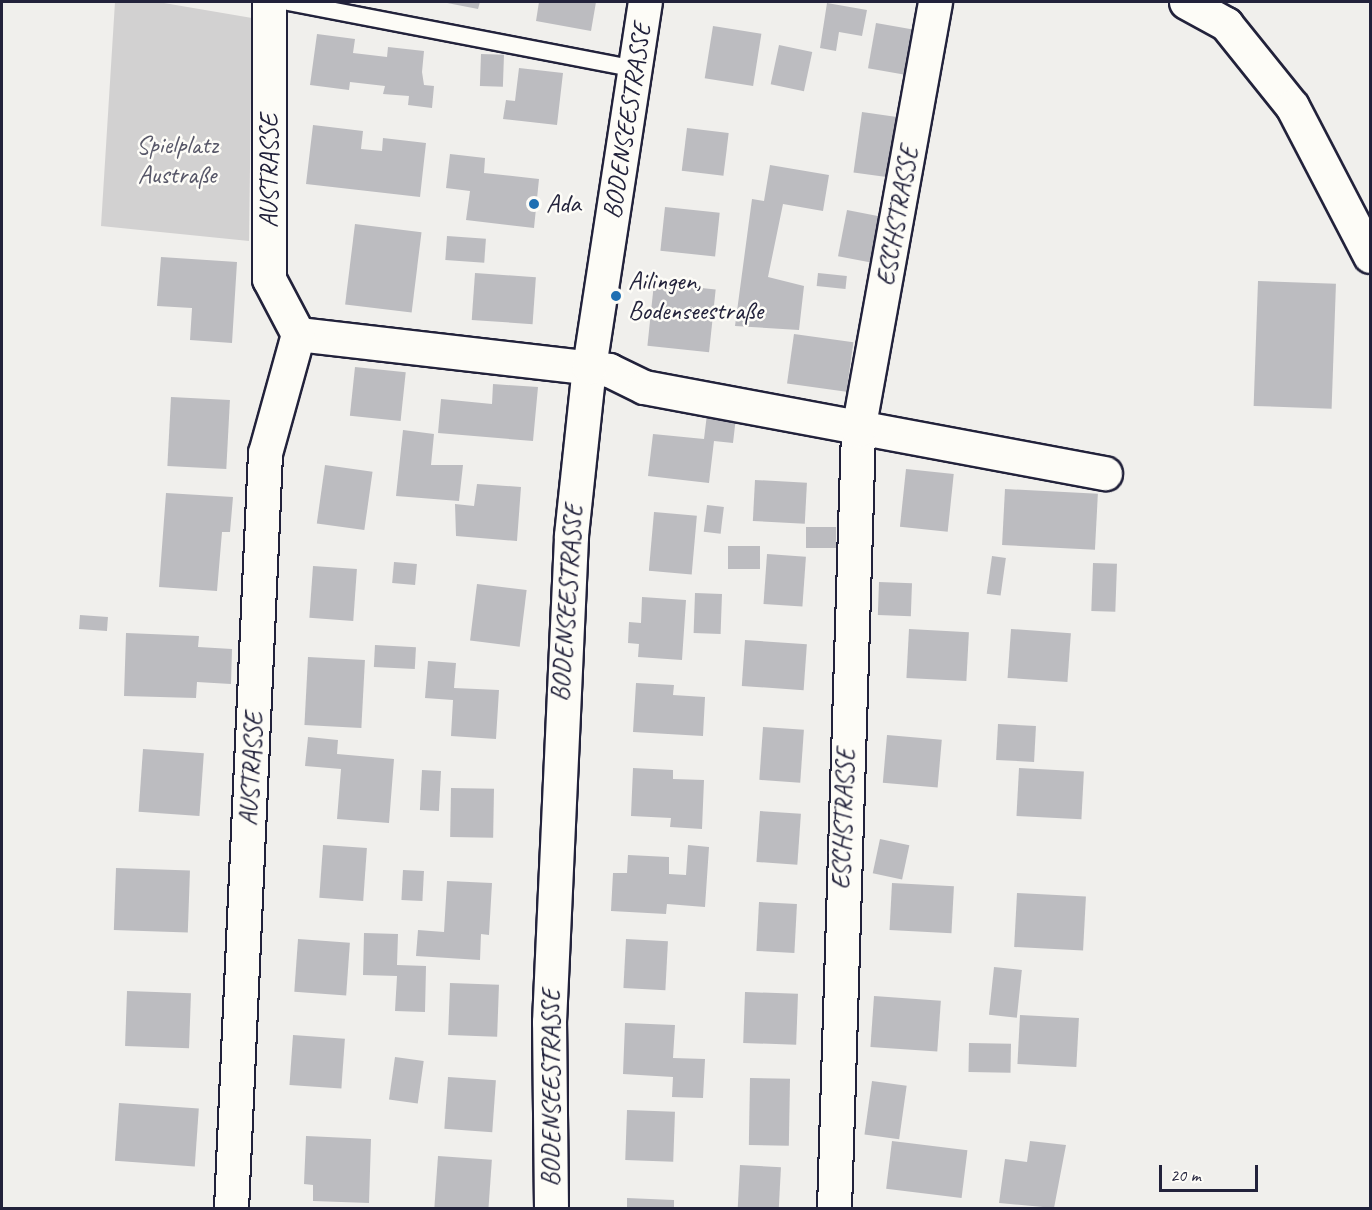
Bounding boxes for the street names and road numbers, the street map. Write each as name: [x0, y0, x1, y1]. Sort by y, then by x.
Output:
street label: BODENSEESTRASSE: [596, 21, 658, 221]
street label: AUSTRASSE: [253, 114, 285, 228]
street label: ESCHSTRASSE: [869, 144, 925, 288]
street label: BODENSEESTRASSE: [545, 503, 589, 703]
street label: AUSTRASSE: [232, 711, 270, 827]
street label: ESCHSTRASSE: [825, 748, 861, 890]
street label: BODENSEESTRASSE: [535, 989, 567, 1187]

